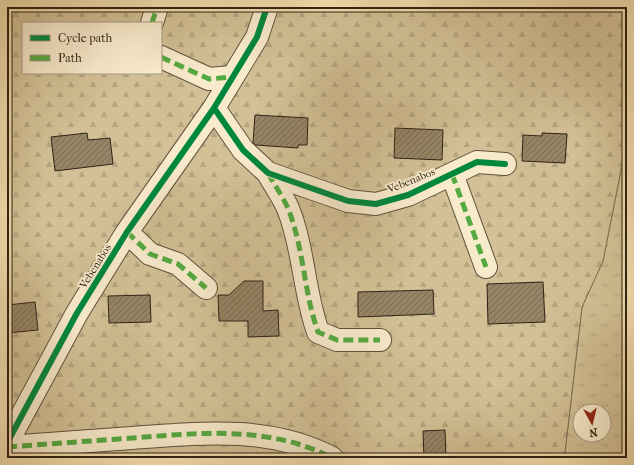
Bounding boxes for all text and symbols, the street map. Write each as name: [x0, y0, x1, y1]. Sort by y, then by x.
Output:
legend: [22, 22, 162, 74]
text: Cycle path: [58, 31, 113, 45]
text: Path: [58, 51, 82, 65]
street label: Vebenabos: [385, 165, 437, 196]
street label: Vebenabos: [76, 242, 114, 292]
north arrow: [572, 403, 612, 443]
text: N: [588, 425, 598, 440]

